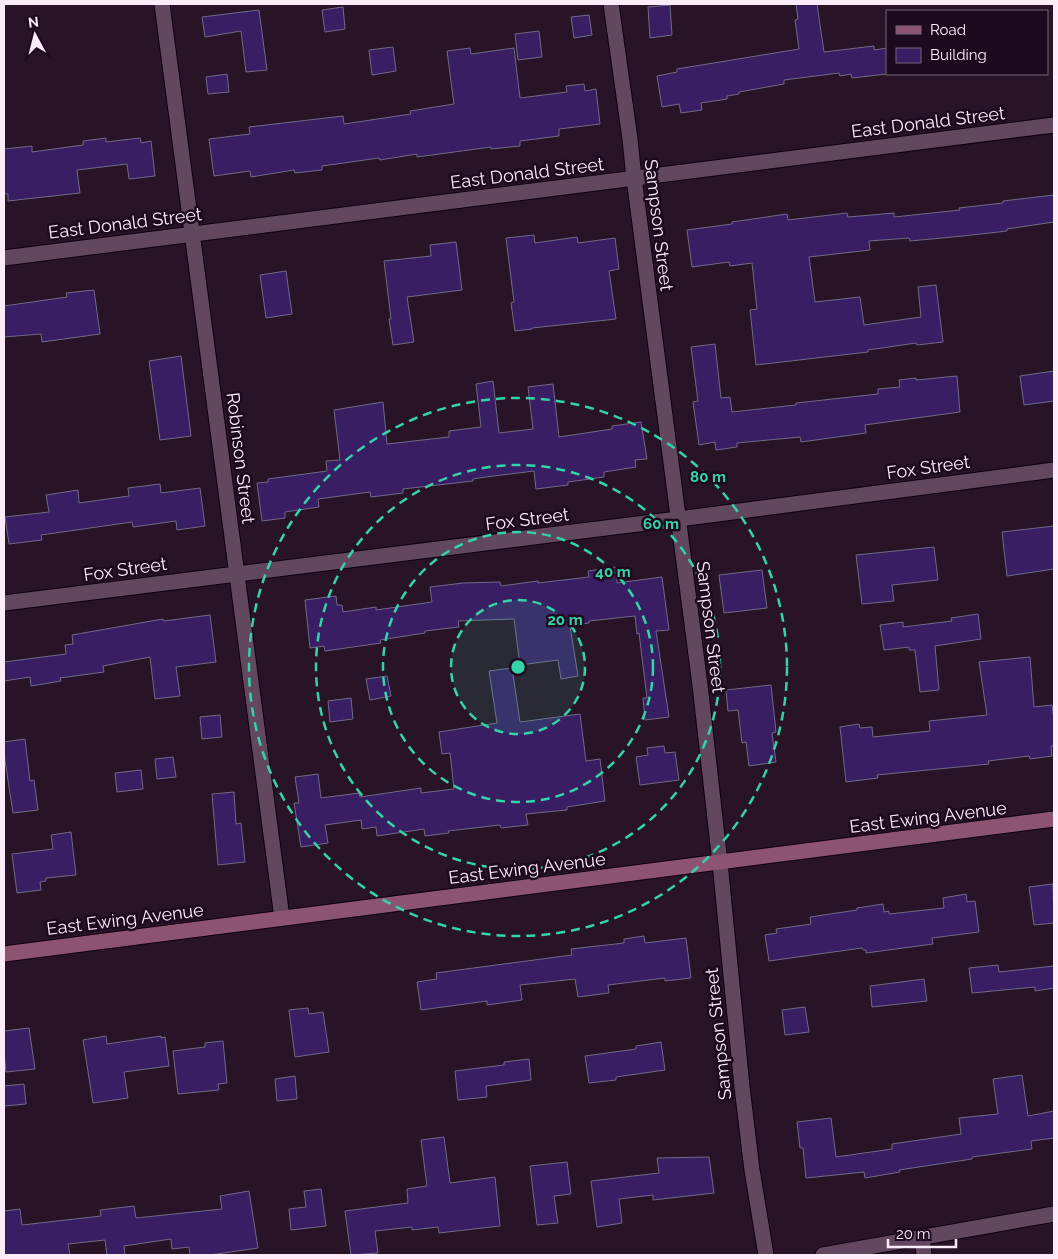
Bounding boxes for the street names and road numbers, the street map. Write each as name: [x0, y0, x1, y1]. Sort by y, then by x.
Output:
street label: East Donald Street: [850, 102, 1006, 142]
street label: East Donald Street: [449, 153, 605, 193]
street label: Sampson Street: [640, 158, 678, 292]
street label: East Donald Street: [47, 203, 203, 243]
street label: Robinson Street: [223, 391, 259, 525]
street label: Fox Street: [885, 451, 971, 483]
street label: Fox Street: [484, 503, 570, 535]
street label: Fox Street: [82, 553, 168, 585]
street label: Sampson Street: [692, 560, 730, 694]
street label: East Ewing Avenue: [848, 797, 1008, 837]
street label: East Ewing Avenue: [447, 848, 607, 888]
street label: East Ewing Avenue: [45, 899, 205, 939]
street label: Sampson Street: [701, 967, 735, 1101]

